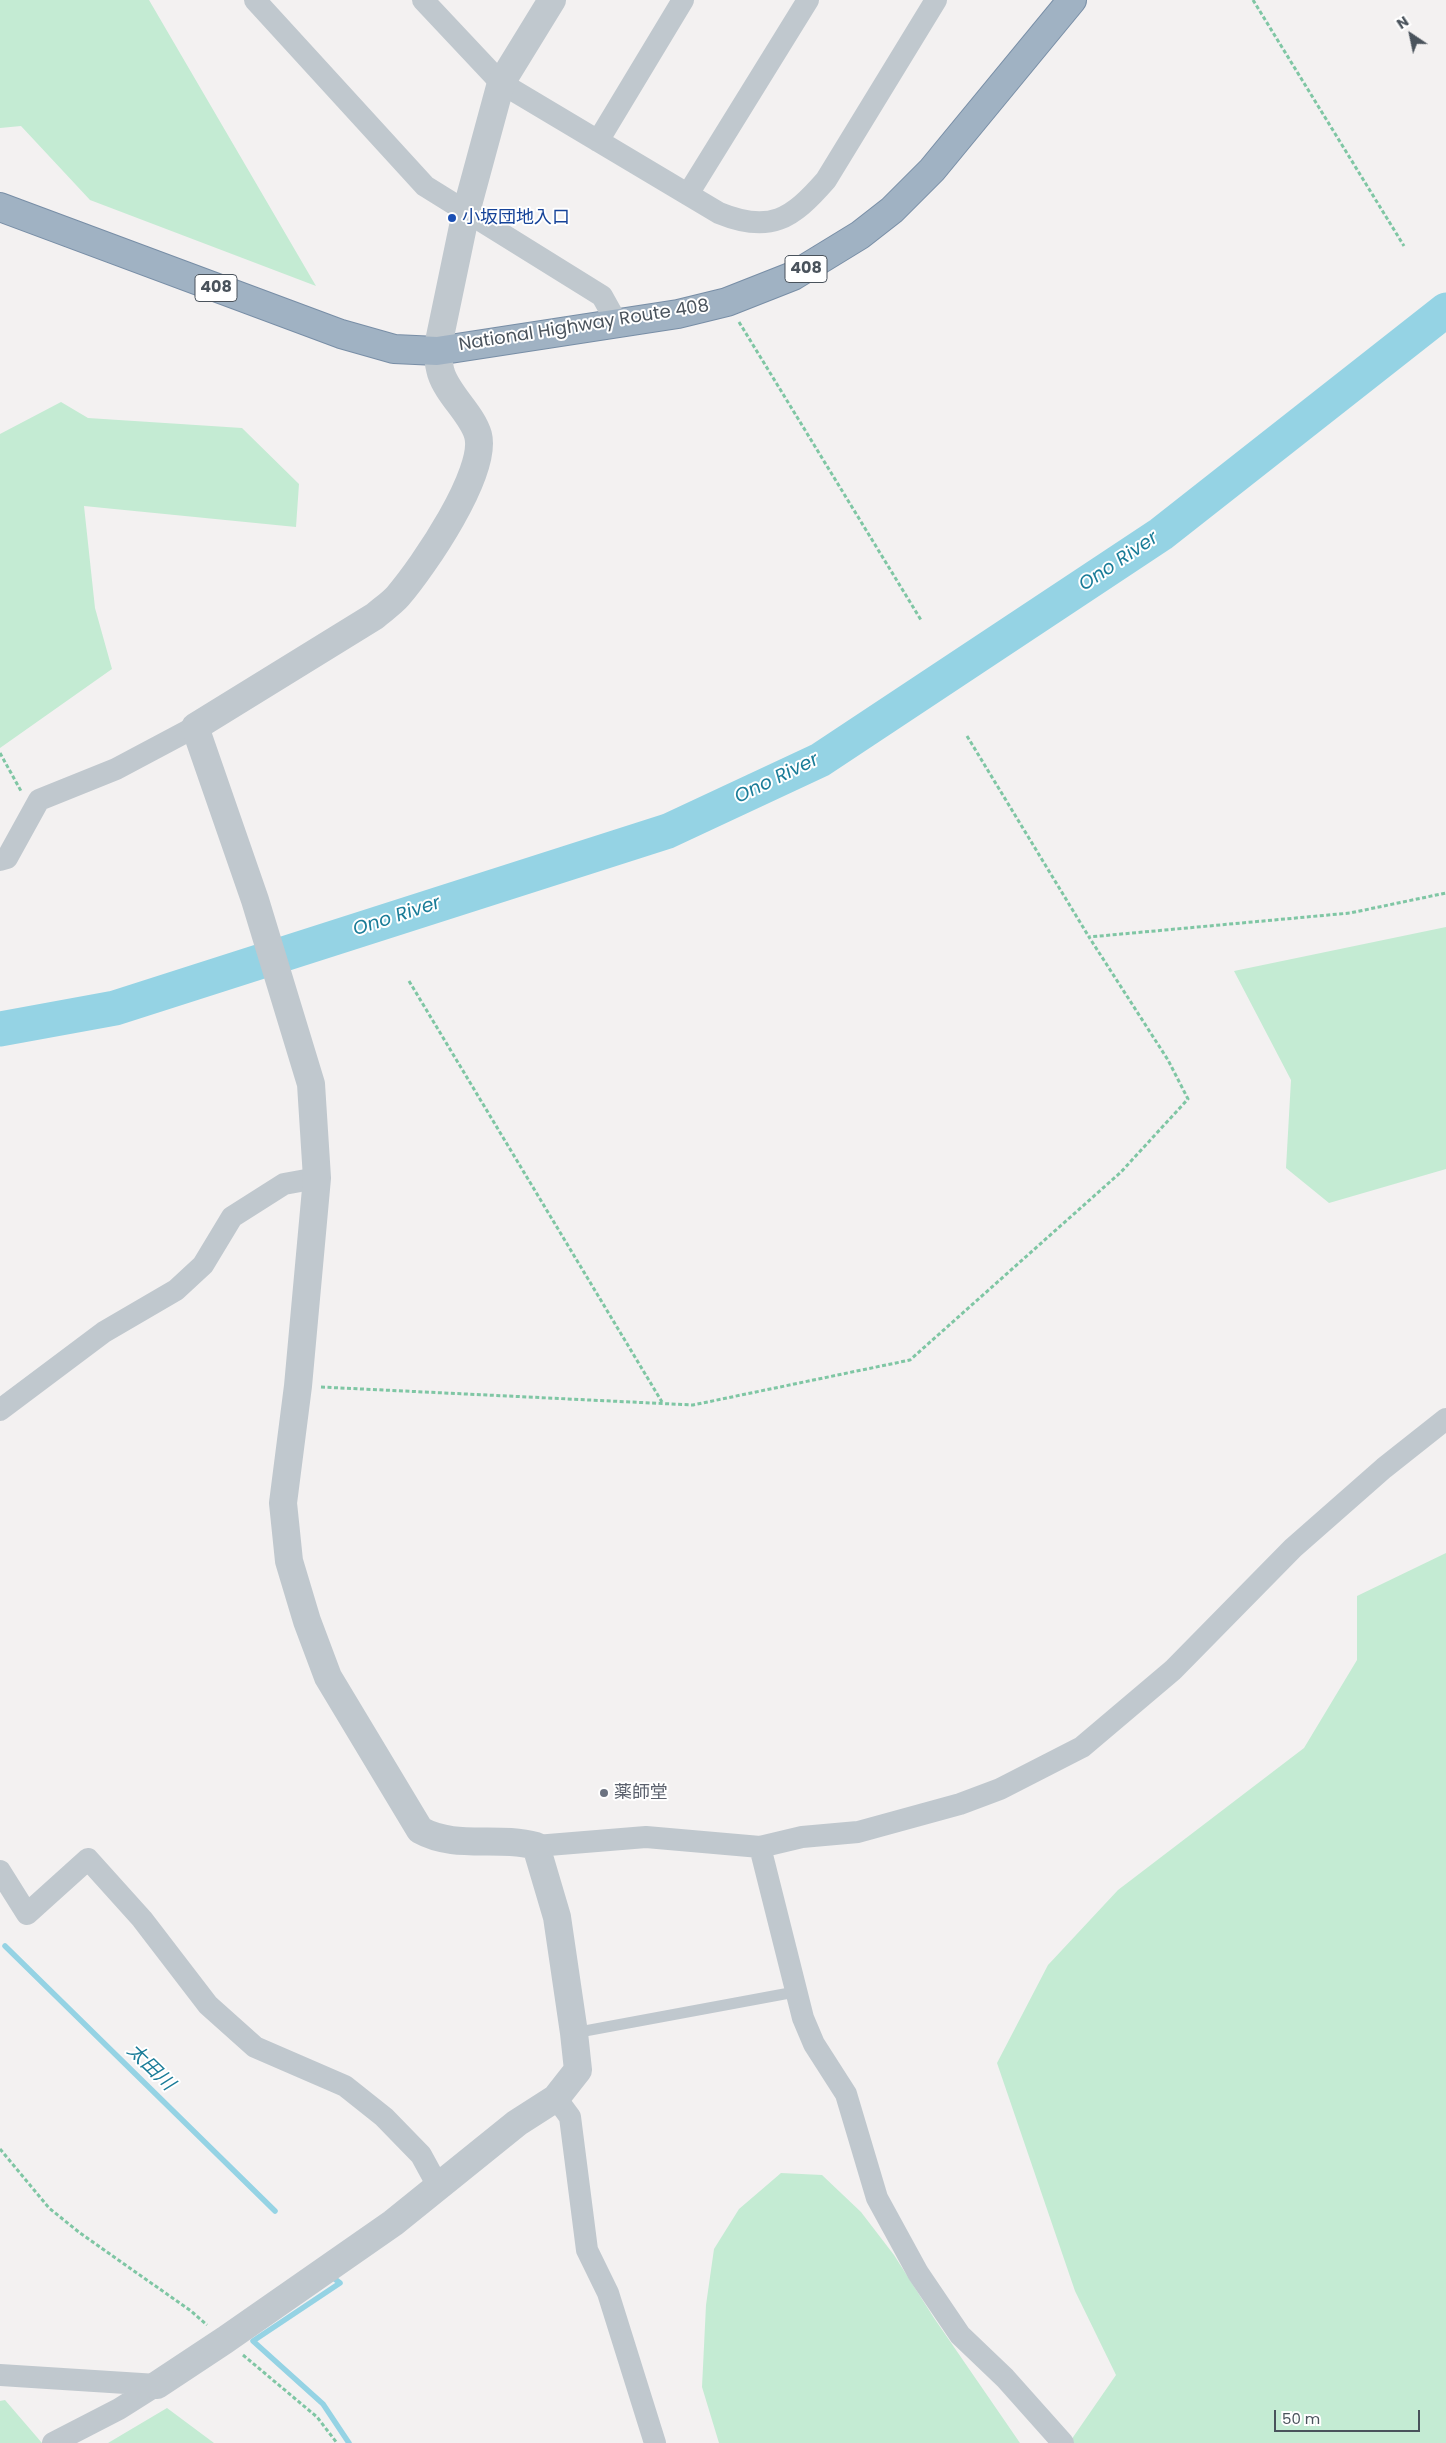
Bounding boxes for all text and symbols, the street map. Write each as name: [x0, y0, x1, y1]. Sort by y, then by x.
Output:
north arrow: [1386, 10, 1436, 60]
text: N: [1393, 11, 1413, 34]
place label: 小坂団地入口: [462, 207, 570, 229]
marker: 小坂団地入口: [446, 212, 458, 224]
road number: 408: [785, 255, 827, 282]
road number: 408: [195, 274, 237, 302]
street label: National Highway Route 408: [457, 296, 711, 356]
water label: Ono River: [1075, 527, 1163, 597]
water label: Ono River: [731, 749, 823, 809]
water label: Ono River: [350, 892, 444, 942]
place label: 薬師堂: [614, 1782, 668, 1804]
marker: 薬師堂: [598, 1787, 610, 1799]
water label: 太田川: [122, 2040, 178, 2096]
scale bar: [1276, 2400, 1422, 2432]
text: 50 m: [1282, 2408, 1320, 2429]

